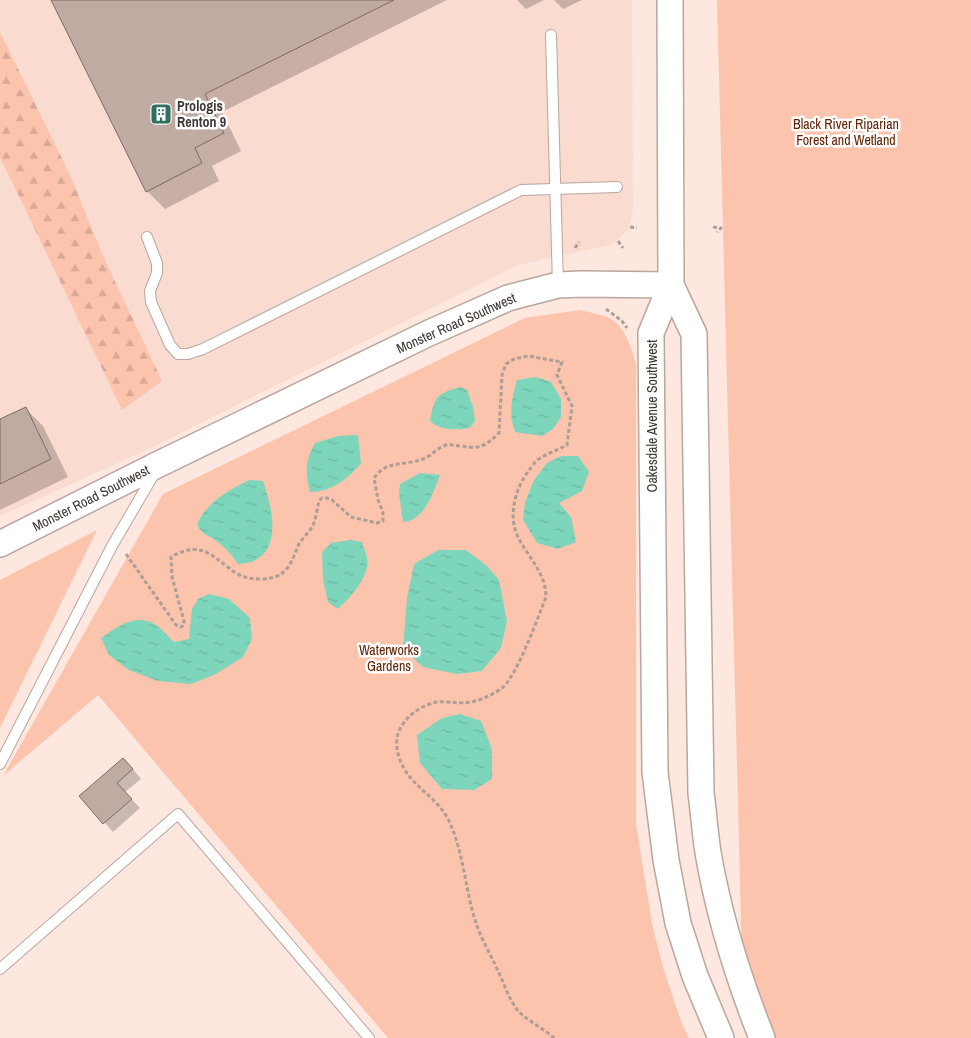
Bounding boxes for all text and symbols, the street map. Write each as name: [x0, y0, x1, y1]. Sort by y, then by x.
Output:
place label: Prologis Renton 9: [177, 97, 226, 131]
building icon: Prologis Renton 9: [149, 102, 173, 126]
park label: Black River Riparian Forest and Wetland: [793, 115, 899, 149]
street label: Monster Road Southwest: [393, 289, 519, 357]
street label: Oakesdale Avenue Southwest: [643, 340, 661, 492]
street label: Monster Road Southwest: [29, 461, 153, 535]
park label: Waterworks Gardens: [359, 641, 419, 675]

